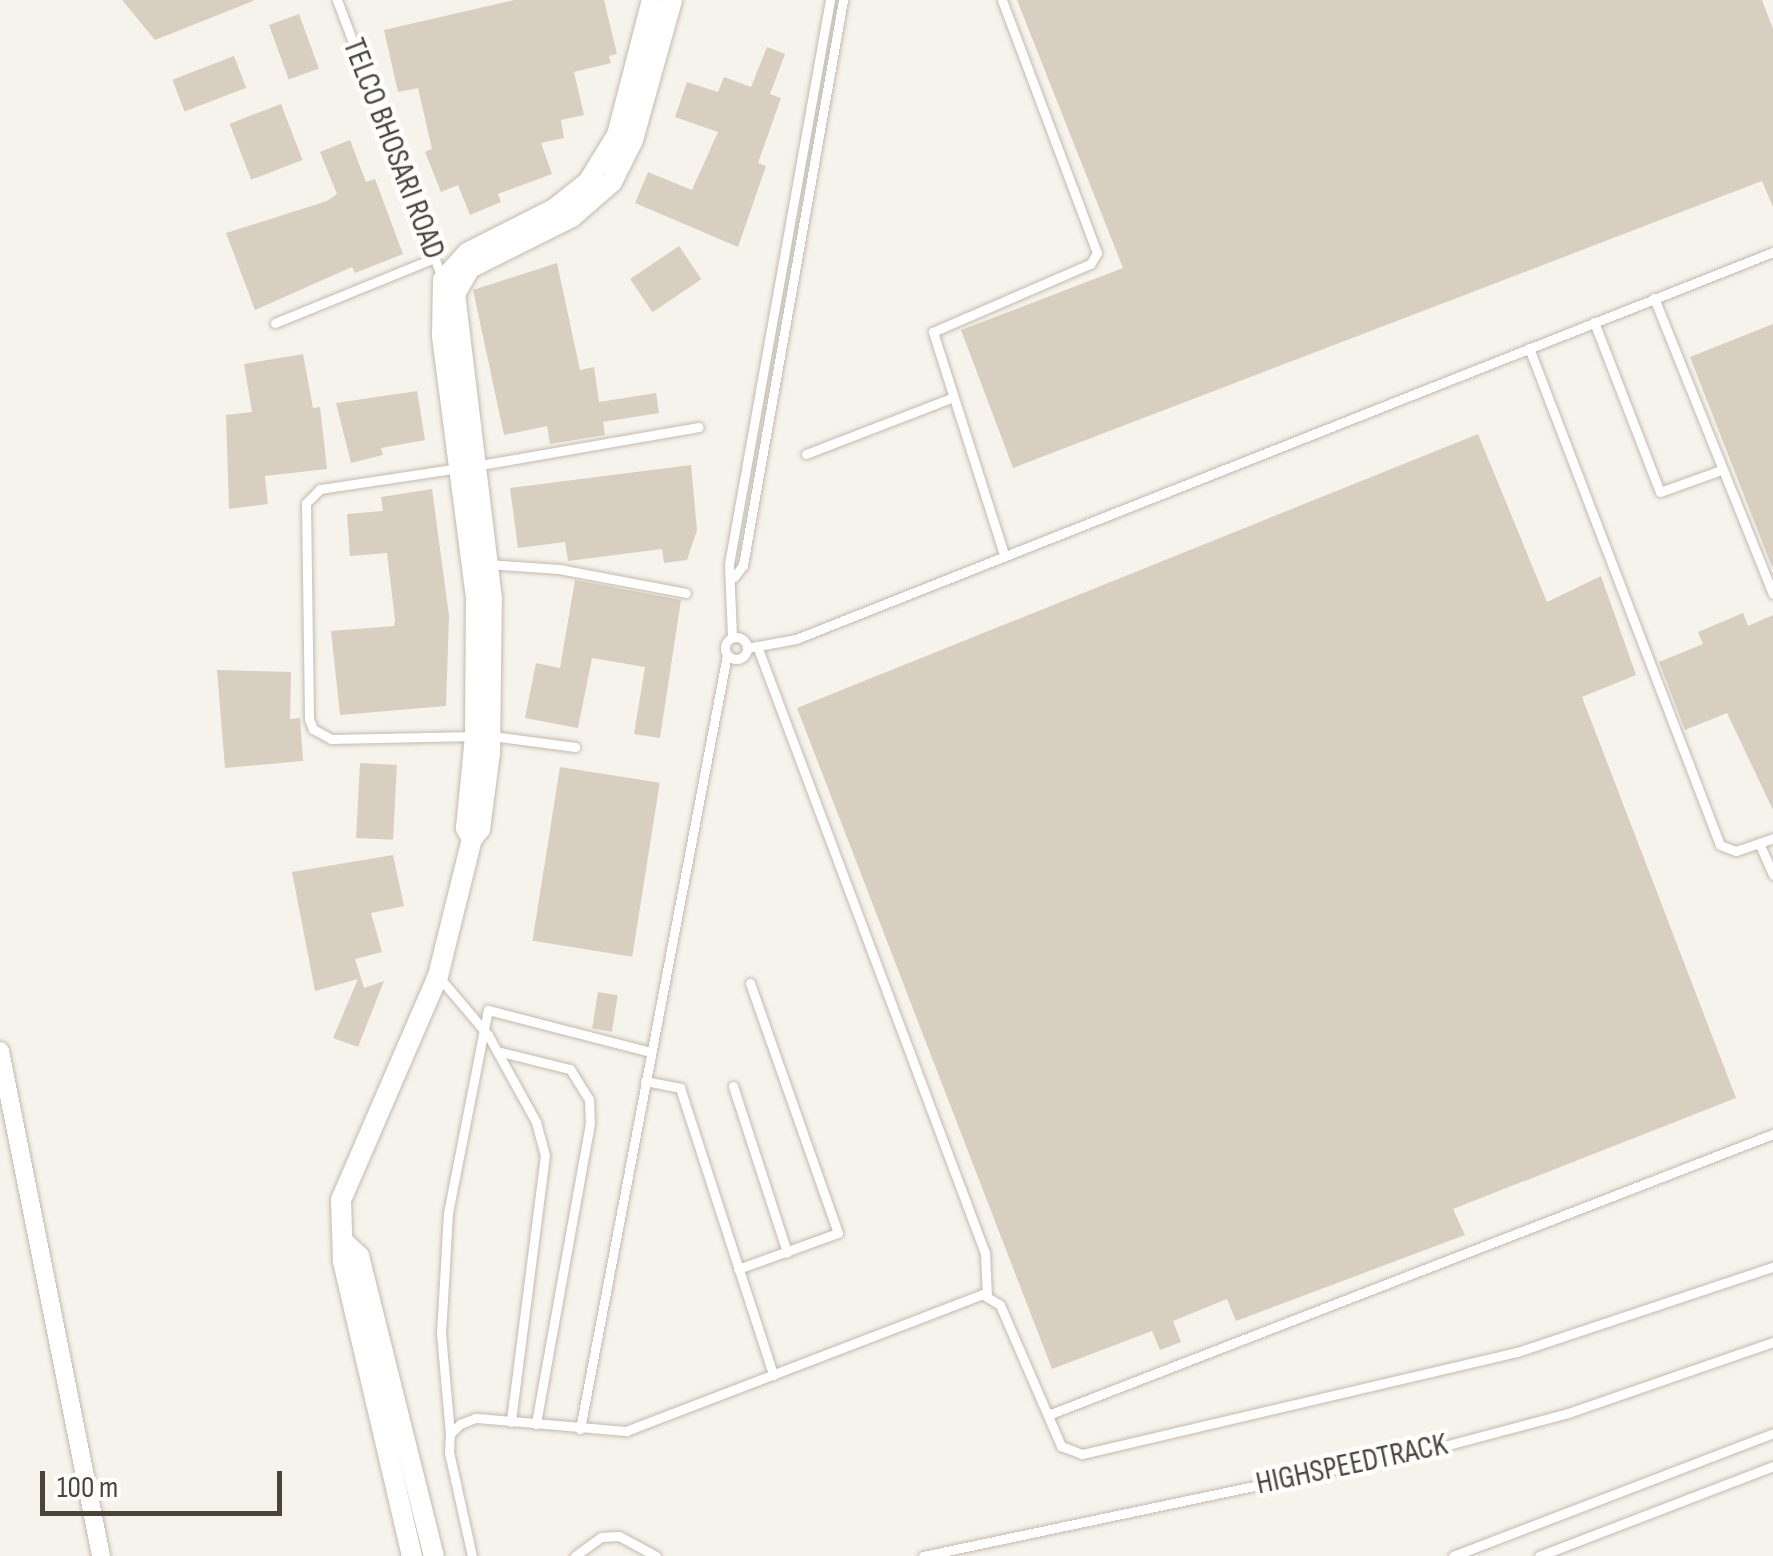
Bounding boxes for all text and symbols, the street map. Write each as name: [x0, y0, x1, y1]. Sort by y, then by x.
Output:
street label: TELCO BHOSARI ROAD: [333, 33, 453, 265]
street label: HIGHSPEEDTRACK: [1253, 1426, 1451, 1504]
scale bar: [45, 1451, 288, 1513]
text: 100 m: [57, 1470, 118, 1506]

